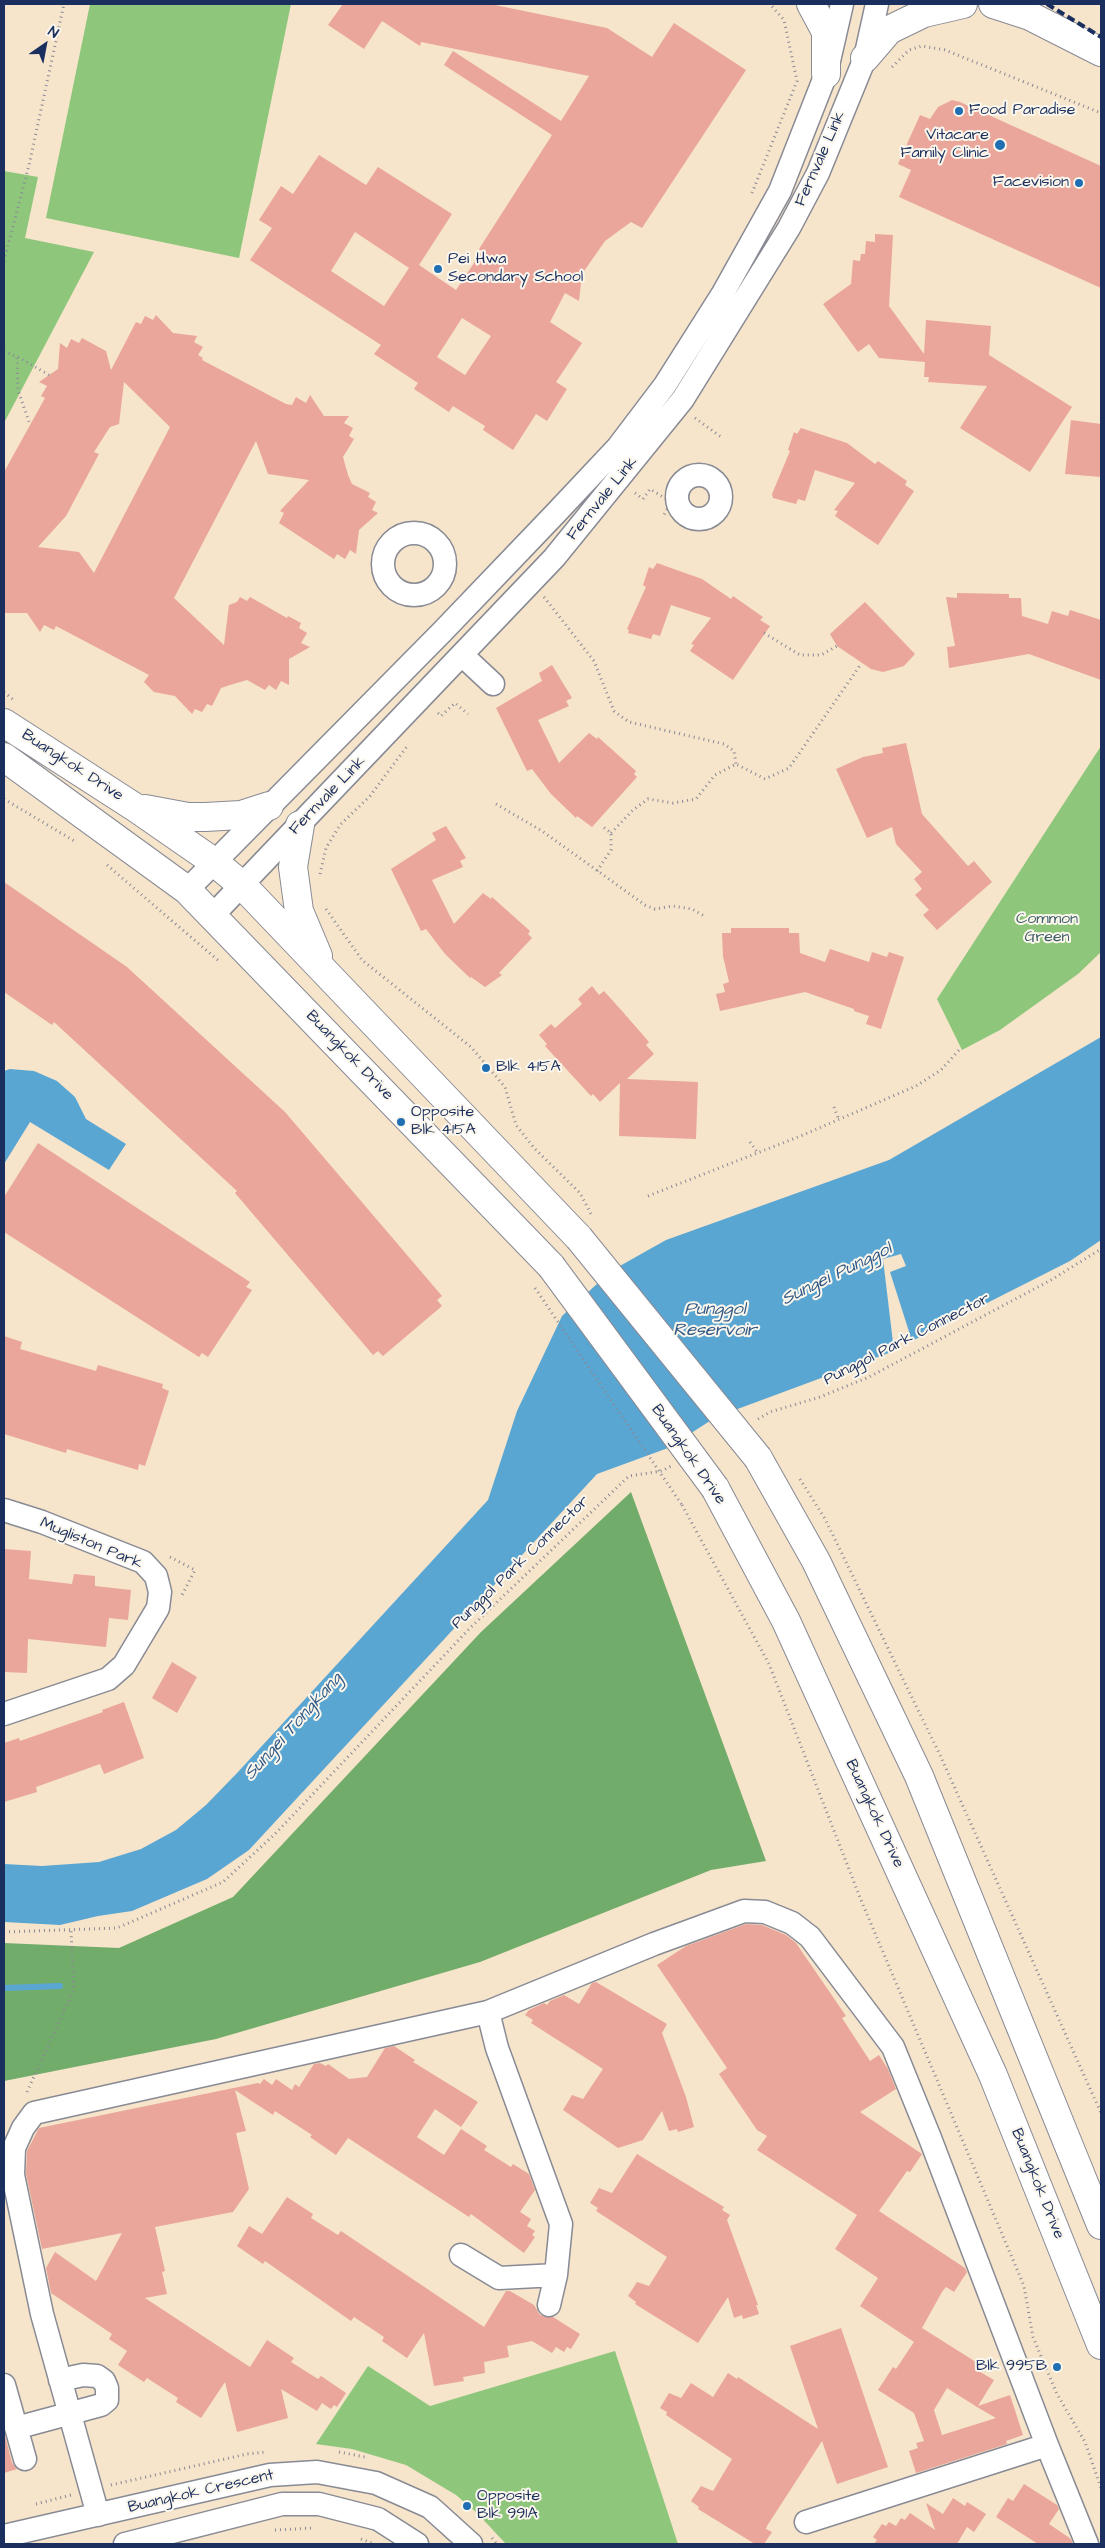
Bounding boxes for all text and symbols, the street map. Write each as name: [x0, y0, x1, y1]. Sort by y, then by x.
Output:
north arrow: [20, 20, 70, 70]
text: N: [44, 22, 62, 43]
place label: Food Paradise: [969, 101, 1075, 121]
marker: Food Paradise: [953, 105, 965, 117]
street label: Fernvale Link: [792, 109, 850, 209]
place label: Vitacare Family Clinic: [900, 126, 989, 164]
marker: Vitacare Family Clinic: [993, 138, 1007, 152]
place label: Facevision: [993, 173, 1069, 193]
marker: Facevision: [1073, 177, 1085, 189]
place label: Pei Hwa Secondary School: [448, 250, 583, 288]
marker: Pei Hwa Secondary School: [432, 263, 444, 275]
street label: Fernvale Link: [563, 453, 643, 545]
street label: Buangkok Drive: [17, 726, 127, 806]
street label: Fernvale Link: [286, 753, 370, 839]
park label: Common Green: [1016, 910, 1078, 948]
street label: Buangkok Drive: [301, 1007, 397, 1105]
place label: Blk 415A: [496, 1058, 561, 1078]
marker: Blk 415A: [480, 1062, 492, 1074]
place label: Opposite Blk 415A: [411, 1103, 476, 1141]
marker: Opposite Blk 415A: [395, 1116, 407, 1128]
water label: Sungei Punggol: [778, 1239, 896, 1311]
street label: Punggol Park Connector: [821, 1290, 993, 1390]
water label: Punggol Reservoir: [673, 1299, 757, 1342]
street label: Buangkok Drive: [646, 1401, 730, 1509]
street label: Punggol Park Connector: [448, 1492, 594, 1634]
street label: Mugliston Park: [37, 1514, 145, 1574]
water label: Sungei Tongkang: [240, 1669, 348, 1785]
street label: Buangkok Drive: [840, 1757, 908, 1871]
street label: Buangkok Drive: [1006, 2126, 1068, 2242]
place label: Blk 995B: [976, 2357, 1047, 2377]
marker: Blk 995B: [1051, 2361, 1063, 2373]
street label: Buangkok Crescent: [126, 2466, 276, 2518]
place label: Opposite Blk 991A: [477, 2487, 540, 2525]
marker: Opposite Blk 991A: [461, 2500, 473, 2512]

